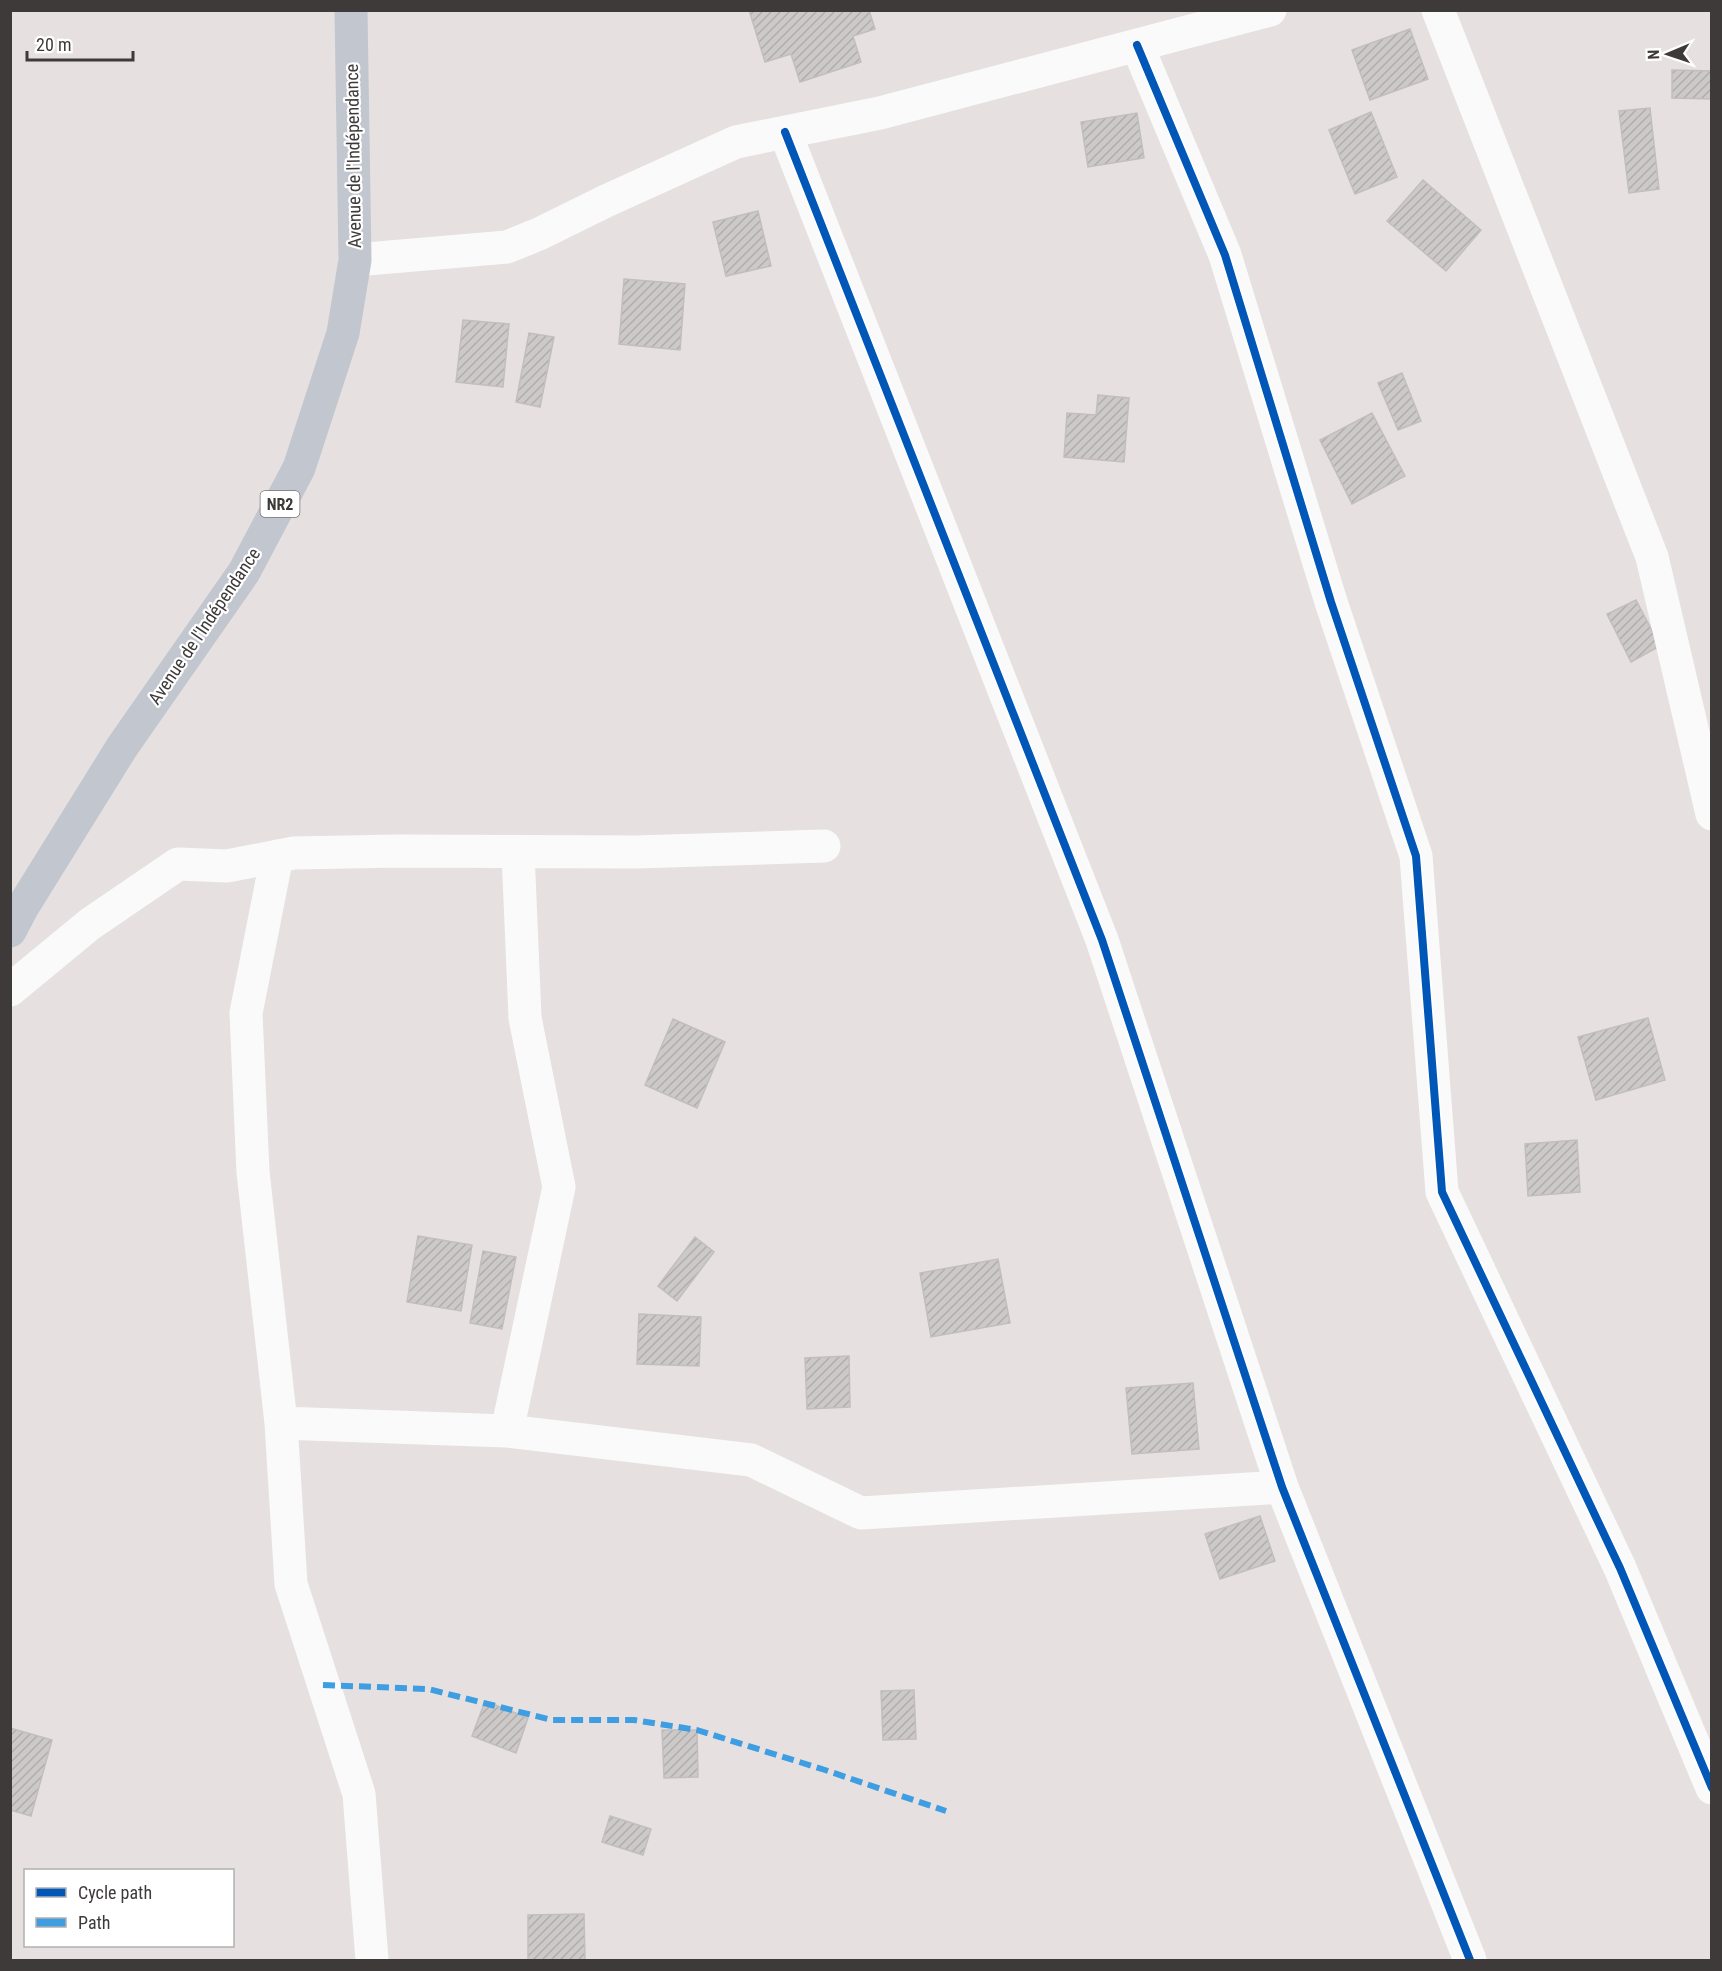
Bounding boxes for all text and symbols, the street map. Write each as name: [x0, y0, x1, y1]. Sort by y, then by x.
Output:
scale bar: [27, 24, 134, 62]
north arrow: [1638, 24, 1698, 84]
text: 20 m: [36, 34, 71, 55]
text: N: [1644, 49, 1663, 60]
street label: Avenue de l'Indépendance: [341, 64, 365, 248]
road number: NR2: [260, 491, 300, 517]
street label: Avenue de l'Indépendance: [144, 544, 264, 708]
legend: [24, 1869, 234, 1947]
text: Cycle path: [78, 1882, 152, 1903]
text: Path: [78, 1912, 111, 1933]

